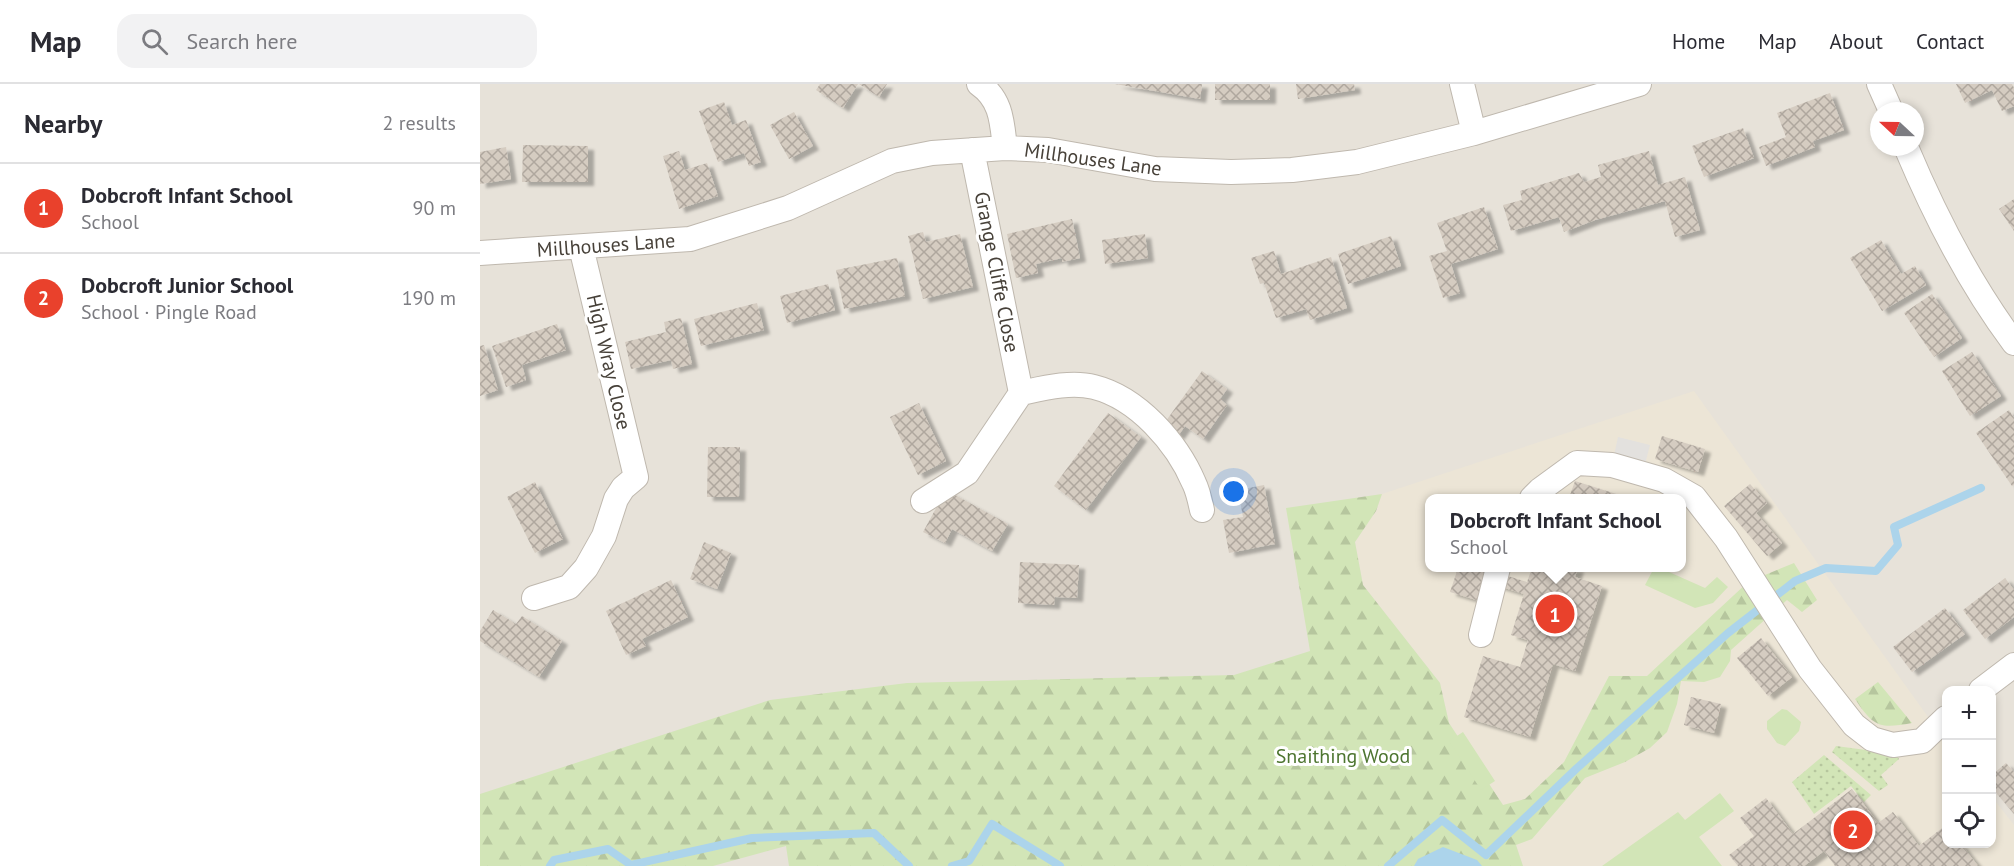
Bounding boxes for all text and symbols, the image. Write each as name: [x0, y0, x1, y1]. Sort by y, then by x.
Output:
search box: [117, 14, 537, 68]
text: Map: [30, 23, 81, 60]
icon: search: [138, 25, 171, 58]
text: Search here: [186, 27, 297, 55]
text: Home: [1672, 28, 1725, 55]
text: Map: [1758, 28, 1797, 55]
text: About: [1830, 28, 1883, 55]
text: Contact: [1916, 28, 1984, 55]
north arrow: [1870, 102, 1924, 156]
text: Nearby: [24, 107, 102, 140]
text: 2 results: [383, 110, 456, 136]
street label: Millhouses Lane: [1023, 136, 1163, 182]
text: Dobcroft Infant School: [81, 181, 293, 209]
street label: Grange Cliffe Close: [969, 189, 1025, 355]
text: 1: [38, 195, 49, 221]
text: 90 m: [413, 195, 456, 221]
text: School: [81, 209, 139, 235]
street label: Millhouses Lane: [536, 227, 676, 263]
text: Dobcroft Junior School: [81, 271, 293, 299]
text: 2: [38, 285, 49, 311]
text: 190 m: [402, 285, 456, 311]
street label: High Wray Close: [581, 292, 637, 432]
text: School · Pingle Road: [81, 299, 257, 325]
your location: [1219, 477, 1248, 506]
popup: [1425, 494, 1686, 572]
text: Dobcroft Infant School: [1450, 506, 1661, 534]
text: School: [1450, 534, 1508, 560]
pin: 1: [1536, 592, 1574, 636]
map controls: [1942, 686, 1996, 848]
button: +: [1942, 686, 1996, 740]
button: −: [1942, 740, 1996, 794]
park label: Snaithing Wood: [1276, 743, 1410, 769]
button: locate: [1942, 794, 1996, 848]
pin: 2: [1834, 808, 1872, 852]

